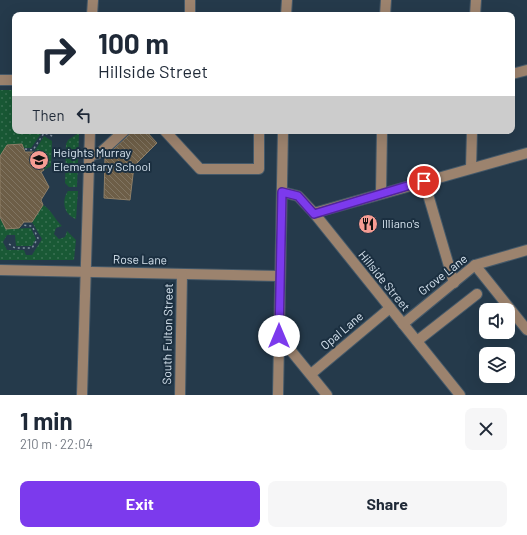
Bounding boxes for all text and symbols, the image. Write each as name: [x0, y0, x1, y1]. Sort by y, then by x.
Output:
text: 100 m: [98, 26, 169, 60]
icon: right: [32, 28, 84, 80]
text: Hillside Street: [98, 60, 208, 82]
icon: left: [73, 104, 95, 126]
text: Then: [32, 106, 65, 124]
place label: Heights Murray Elementary School: [53, 145, 151, 173]
school or university icon: Heights Murray Elementary School: [28, 149, 50, 171]
pin: [407, 164, 441, 198]
icon: arrive: [413, 170, 435, 192]
restaurant icon: Illiano's: [357, 213, 379, 235]
place label: Illiano's: [382, 216, 420, 230]
street label: Hillside Street: [356, 247, 413, 313]
street label: Grove Lane: [415, 251, 470, 298]
street label: Rose Lane: [113, 252, 167, 266]
street label: South Fulton Street: [159, 283, 175, 385]
map controls: [479, 303, 515, 383]
button: sound: [479, 303, 515, 339]
street label: Opal Lane: [317, 308, 365, 352]
position arrow: [258, 315, 300, 357]
button: layers: [479, 347, 515, 383]
text: 1 min: [20, 406, 73, 435]
button: close: [465, 408, 507, 450]
text: 210 m · 22:04: [20, 436, 93, 452]
button: Exit: [20, 481, 260, 527]
button: Share: [268, 481, 507, 527]

